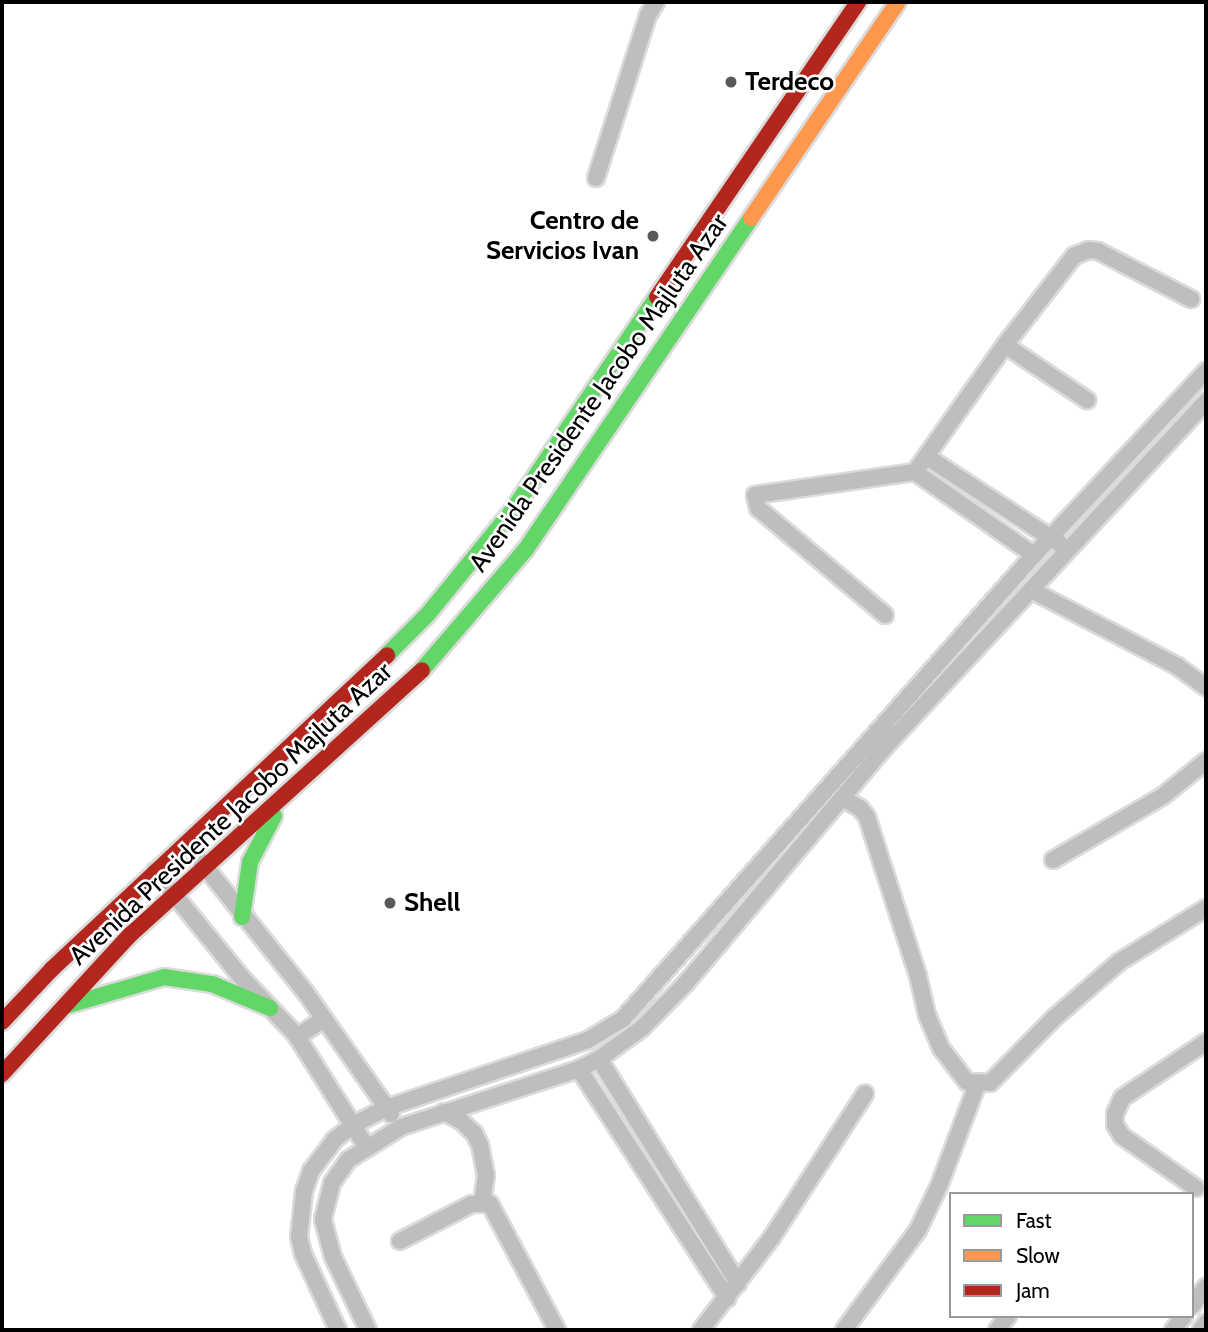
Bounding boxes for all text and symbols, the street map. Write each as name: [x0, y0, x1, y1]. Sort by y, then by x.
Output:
place label: Terdeco: [745, 66, 834, 98]
marker: Terdeco: [723, 74, 739, 90]
place label: Centro de Servicios Ivan: [486, 205, 639, 266]
street label: Avenida Presidente Jacobo Majluta Azar: [463, 208, 735, 578]
marker: Centro de Servicios Ivan: [645, 228, 661, 244]
street label: Avenida Presidente Jacobo Majluta Azar: [63, 656, 399, 972]
place label: Shell: [404, 887, 460, 919]
marker: Shell: [382, 895, 398, 911]
legend: [949, 1192, 1194, 1318]
text: Fast: [1016, 1208, 1052, 1233]
text: Slow: [1016, 1243, 1060, 1268]
text: Jam: [1016, 1278, 1050, 1303]

